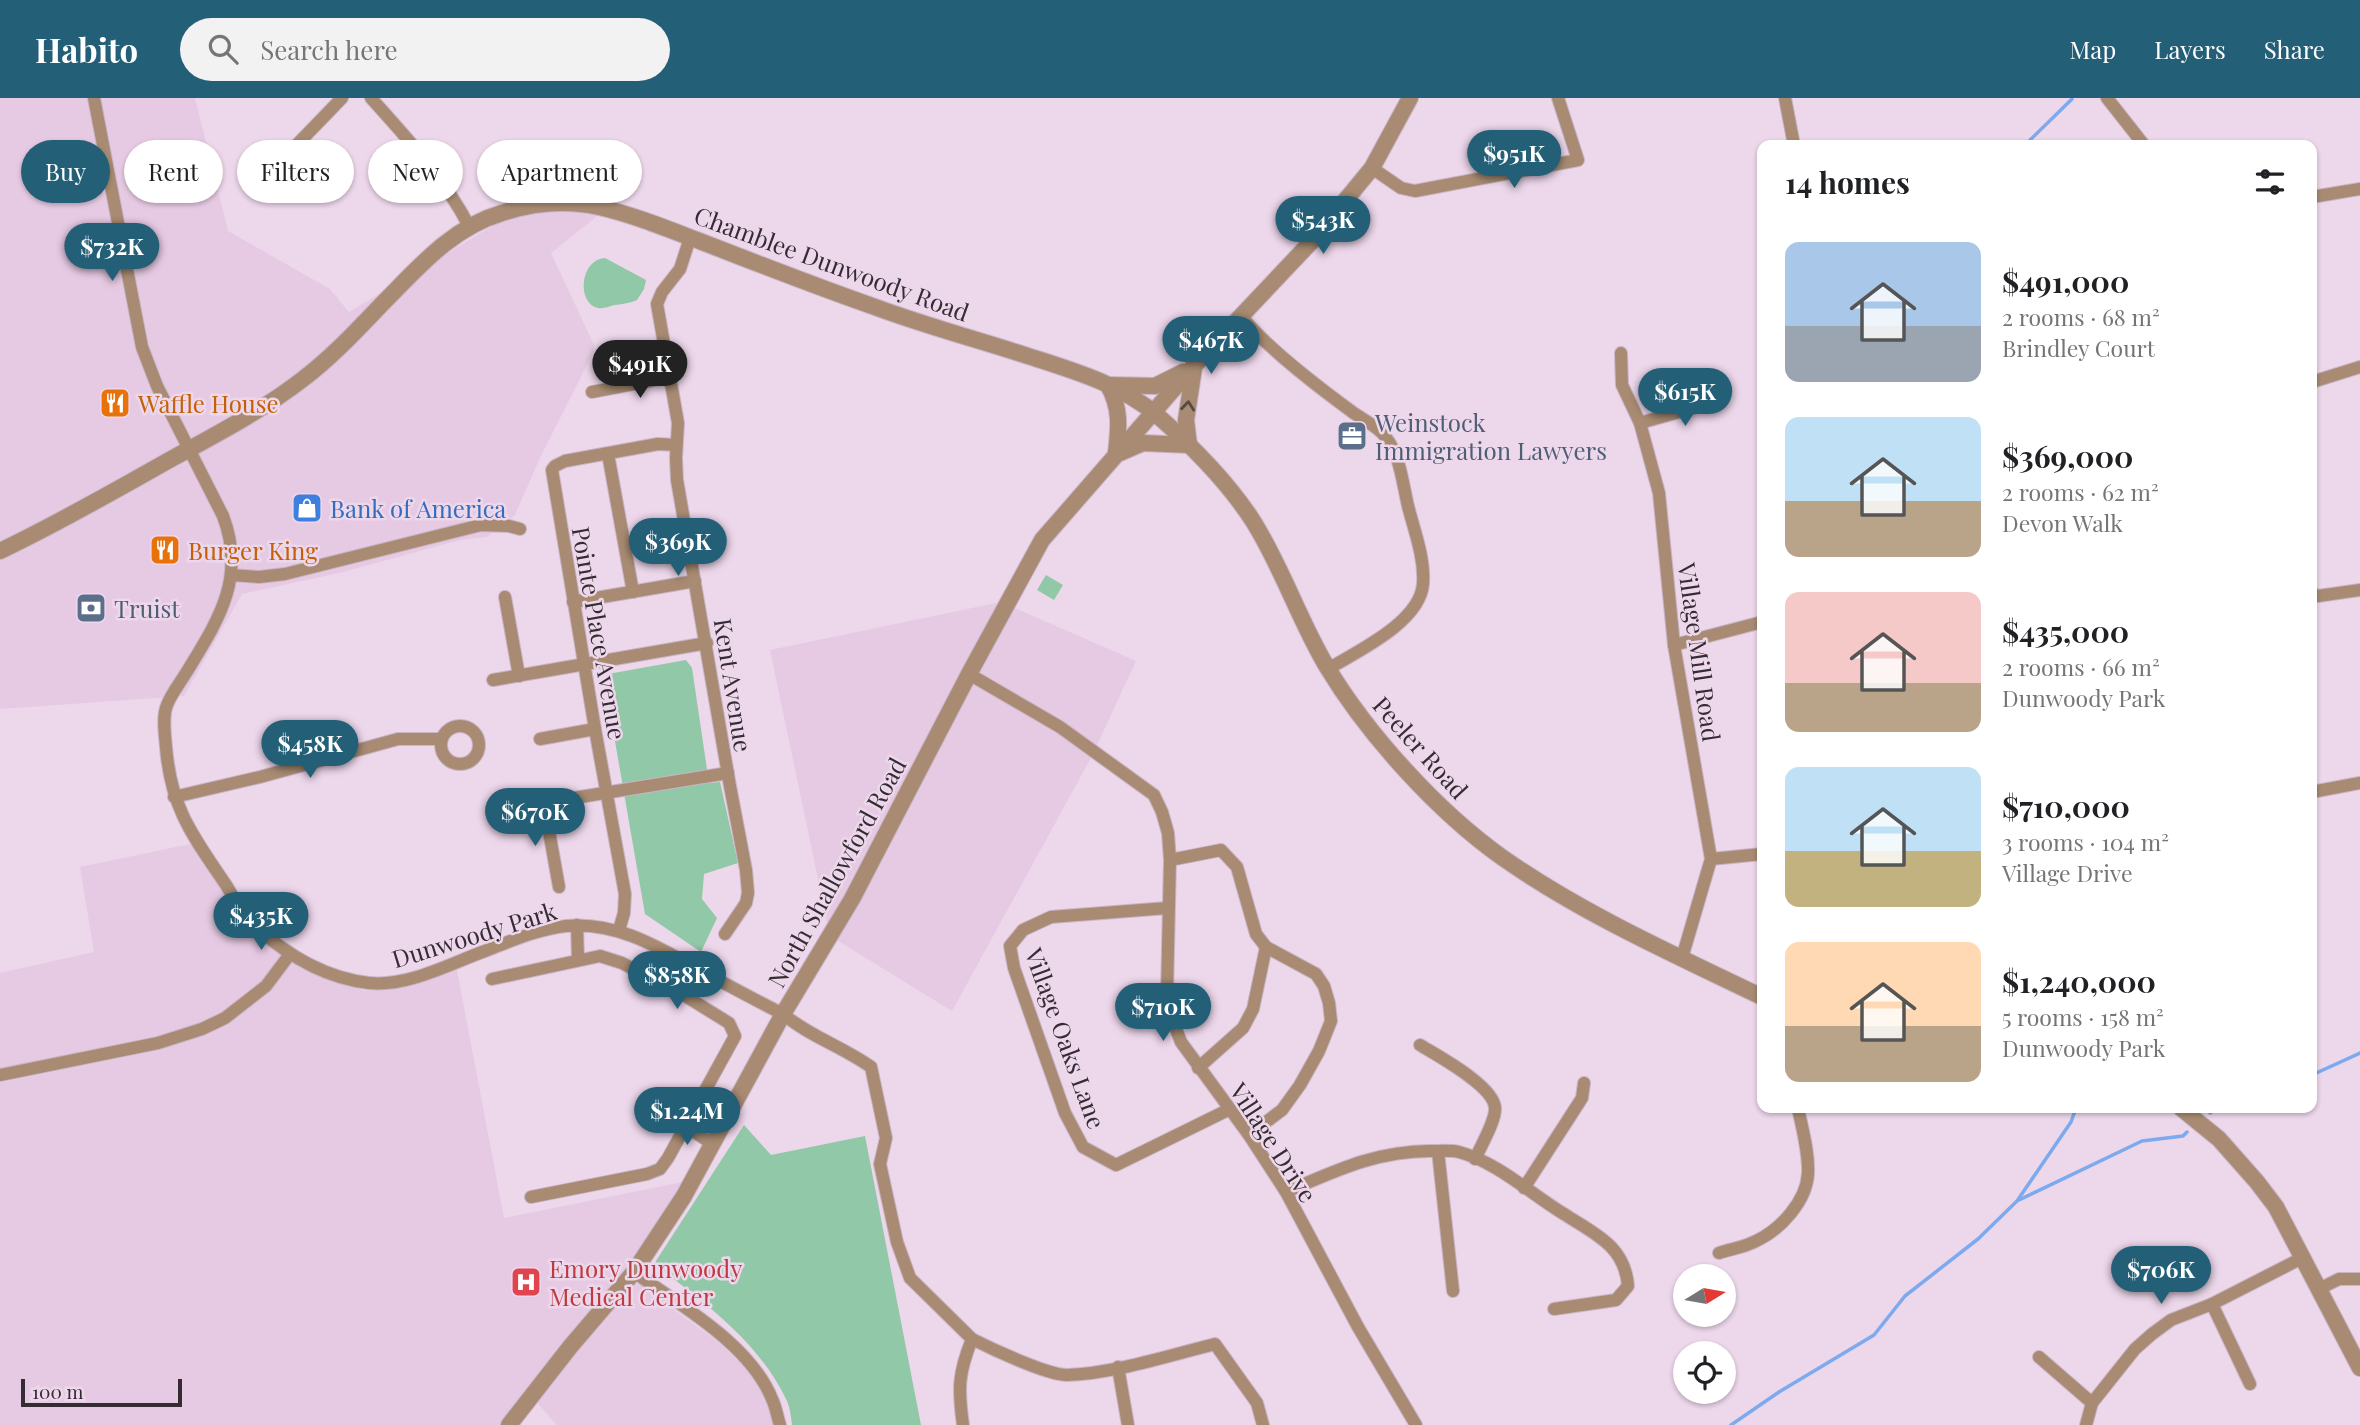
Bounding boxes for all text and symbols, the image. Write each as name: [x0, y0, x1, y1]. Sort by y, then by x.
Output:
search box: [180, 18, 670, 81]
text: Habito: [35, 27, 138, 71]
icon: search: [204, 30, 242, 68]
text: Search here: [260, 32, 398, 67]
text: Map: [2070, 33, 2116, 65]
text: Layers: [2154, 33, 2226, 65]
text: Share: [2264, 33, 2325, 65]
pin: $951K: [1465, 130, 1563, 190]
text: $951K: [1483, 137, 1545, 168]
chip: Buy: [21, 140, 110, 203]
chip: Rent: [124, 140, 223, 203]
chip: Filters: [237, 140, 354, 203]
chip: New: [368, 140, 463, 203]
chip: Apartment: [477, 140, 642, 203]
text: 14 homes: [1785, 162, 1910, 202]
icon: filters: [2251, 163, 2289, 201]
pin: $543K: [1274, 197, 1372, 256]
street label: Chamblee Dunwoody Road: [690, 198, 974, 328]
text: $543K: [1291, 203, 1355, 234]
pin: $732K: [63, 223, 161, 283]
text: $732K: [80, 230, 144, 261]
text: $491,000: [2002, 261, 2129, 301]
icon: home: [1841, 270, 1925, 354]
text: 2 rooms · 68 m²: [2002, 301, 2160, 332]
pin: $467K: [1162, 316, 1260, 376]
text: $467K: [1178, 323, 1244, 354]
text: Brindley Court: [2002, 332, 2155, 363]
pin: $491K: [591, 341, 689, 400]
text: $491K: [608, 347, 672, 378]
pin: $615K: [1636, 368, 1734, 428]
text: $615K: [1654, 375, 1716, 406]
restaurant icon: Waffle House: [98, 386, 132, 420]
place label: Waffle House: [137, 387, 279, 419]
one-way arrow: [1180, 400, 1195, 411]
place label: Weinstock Immigration Lawyers: [1374, 406, 1607, 466]
office icon: Weinstock Immigration Lawyers: [1335, 419, 1369, 453]
text: $369,000: [2002, 436, 2133, 476]
icon: home: [1841, 445, 1925, 529]
text: 2 rooms · 62 m²: [2002, 476, 2159, 507]
shop icon: Bank of America: [290, 491, 324, 525]
place label: Bank of America: [330, 492, 506, 524]
text: Devon Walk: [2002, 507, 2123, 538]
pin: $369K: [629, 518, 727, 578]
street label: Pointe Place Avenue: [566, 524, 634, 742]
text: $369K: [645, 525, 711, 556]
restaurant icon: Burger King: [148, 533, 182, 567]
place label: Burger King: [188, 534, 318, 566]
street label: Village Mill Road: [1671, 560, 1728, 743]
bank icon: Truist: [74, 591, 108, 625]
place label: Truist: [114, 592, 180, 624]
text: $435,000: [2002, 611, 2129, 651]
street label: Kent Avenue: [708, 616, 760, 754]
icon: home: [1841, 620, 1925, 704]
text: 2 rooms · 66 m²: [2002, 651, 2160, 682]
text: Dunwoody Park: [2002, 682, 2165, 713]
street label: Peeler Road: [1366, 689, 1476, 805]
pin: $458K: [261, 720, 359, 780]
text: $458K: [277, 727, 343, 758]
street label: North Shallowford Road: [759, 751, 913, 993]
text: $710,000: [2002, 786, 2130, 826]
pin: $670K: [486, 788, 584, 848]
text: $670K: [501, 795, 569, 826]
icon: home: [1841, 795, 1925, 879]
text: 3 rooms · 104 m²: [2002, 826, 2169, 857]
text: Village Drive: [2002, 857, 2133, 888]
pin: $435K: [212, 892, 310, 952]
street label: Dunwoody Park: [388, 894, 561, 974]
text: $435K: [229, 899, 293, 930]
street label: Village Oaks Lane: [1018, 942, 1114, 1133]
pin: $858K: [628, 951, 726, 1011]
text: $858K: [644, 958, 710, 989]
text: $1,240,000: [2002, 961, 2156, 1001]
icon: home: [1841, 970, 1925, 1054]
pin: $710K: [1114, 984, 1212, 1043]
text: $710K: [1131, 990, 1195, 1021]
text: 5 rooms · 158 m²: [2002, 1001, 2164, 1032]
text: Dunwoody Park: [2002, 1032, 2165, 1063]
street label: Village Drive: [1223, 1075, 1325, 1208]
pin: $1.24M: [630, 1088, 744, 1147]
text: $1.24M: [650, 1094, 724, 1125]
pin: $706K: [2112, 1246, 2210, 1306]
place label: Emory Dunwoody Medical Center: [549, 1252, 742, 1312]
text: $706K: [2127, 1253, 2195, 1284]
north arrow: [1673, 1264, 1736, 1326]
map controls: [1673, 1264, 1736, 1404]
hospital icon: Emory Dunwoody Medical Center: [509, 1265, 543, 1299]
button: locate: [1673, 1341, 1736, 1404]
scale bar: [21, 1376, 182, 1408]
text: 100 m: [32, 1378, 83, 1404]

